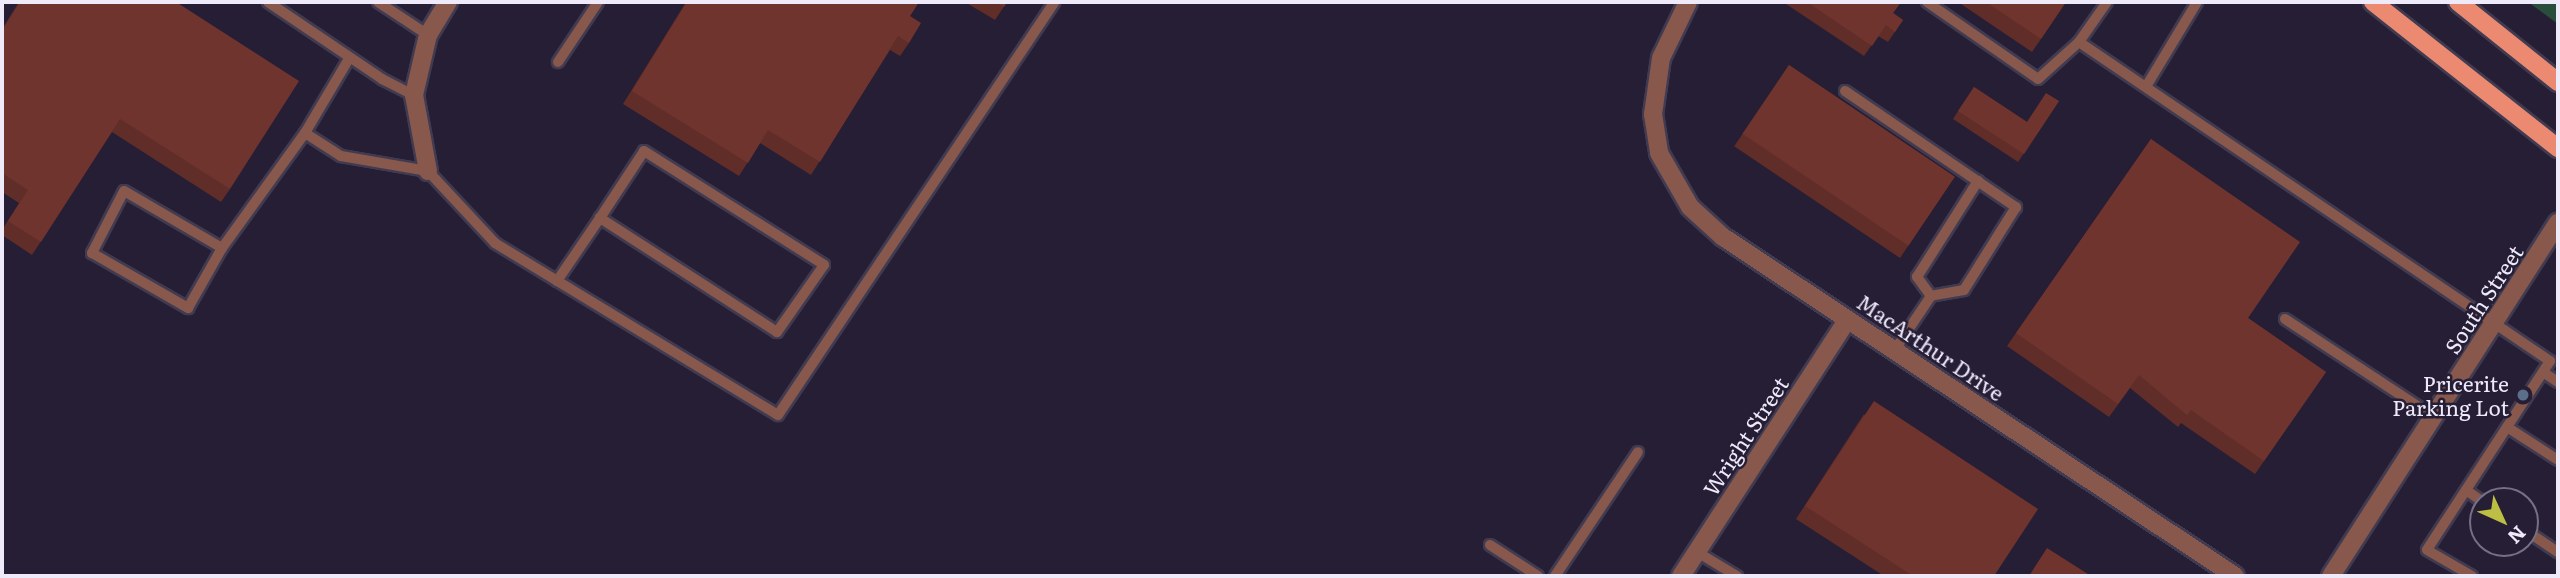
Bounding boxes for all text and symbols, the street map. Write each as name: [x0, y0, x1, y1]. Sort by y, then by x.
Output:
street label: South Street: [2439, 240, 2527, 358]
street label: MacArthur Drive: [1853, 289, 2009, 405]
place label: Pricerite Parking Lot: [2392, 370, 2509, 420]
street label: Wright Street: [1697, 372, 1793, 500]
marker: Pricerite Parking Lot: [2515, 387, 2531, 403]
north arrow: [2469, 487, 2539, 557]
text: N: [2502, 520, 2533, 551]

